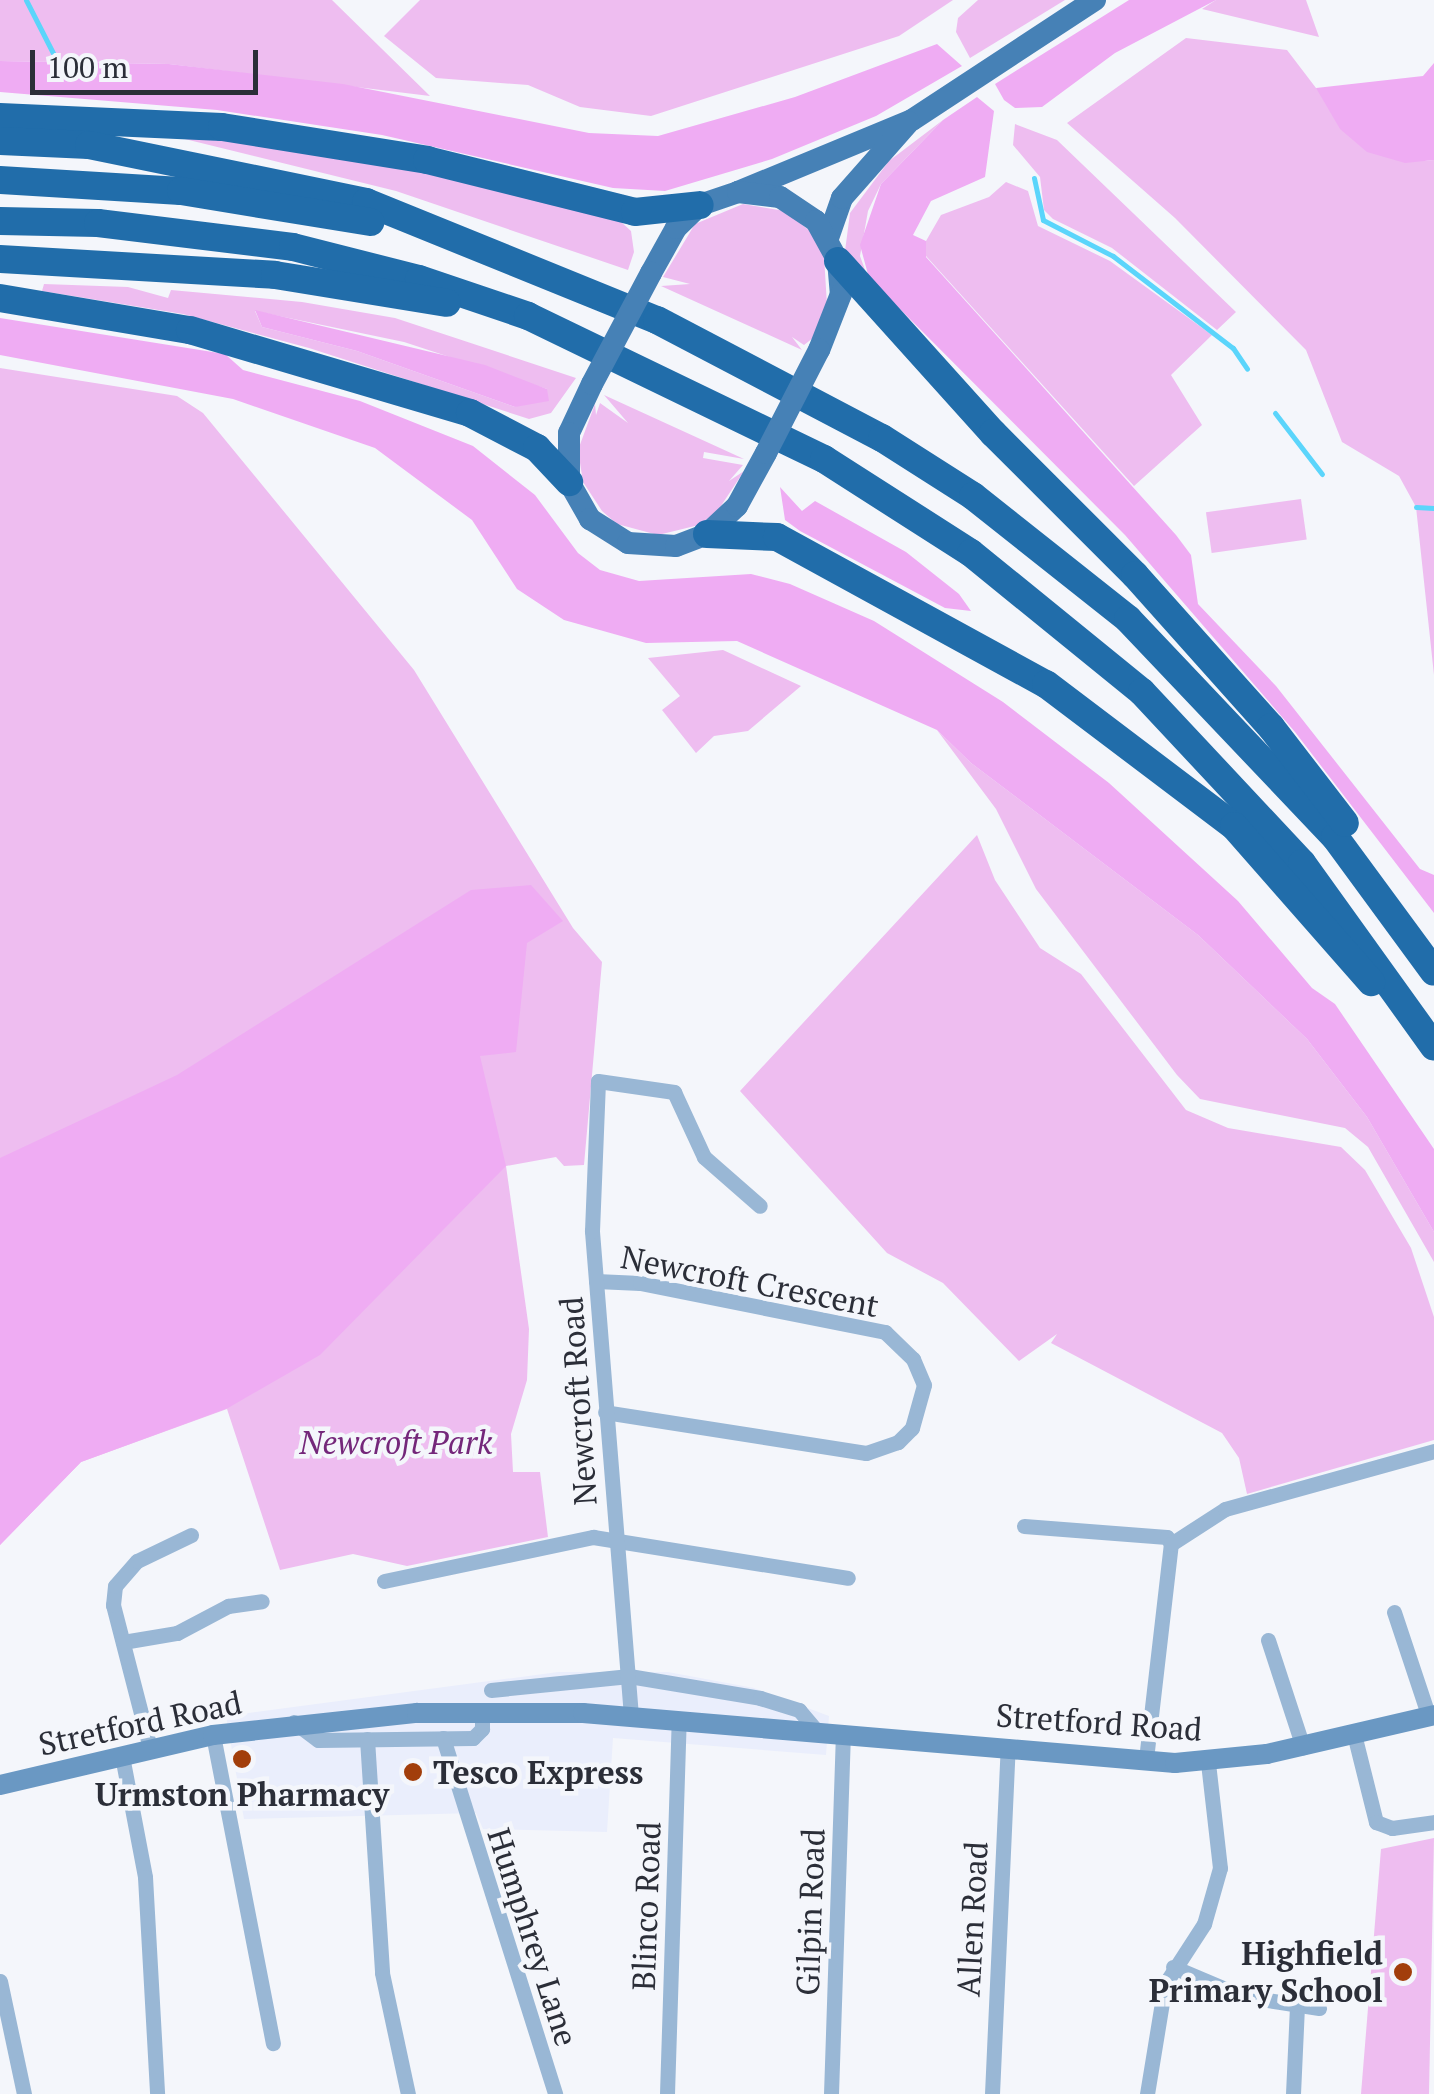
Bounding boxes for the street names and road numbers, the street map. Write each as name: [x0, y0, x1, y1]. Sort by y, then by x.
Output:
street label: Newcroft Crescent: [618, 1237, 882, 1325]
street label: Newcroft Road: [552, 1295, 604, 1507]
street label: Stretford Road: [35, 1683, 245, 1763]
street label: Stretford Road: [995, 1696, 1203, 1748]
street label: Blinco Road: [624, 1821, 668, 1991]
street label: Humphrey Lane: [480, 1823, 586, 2051]
street label: Gilpin Road: [788, 1828, 832, 1996]
street label: Allen Road: [949, 1840, 995, 1998]

